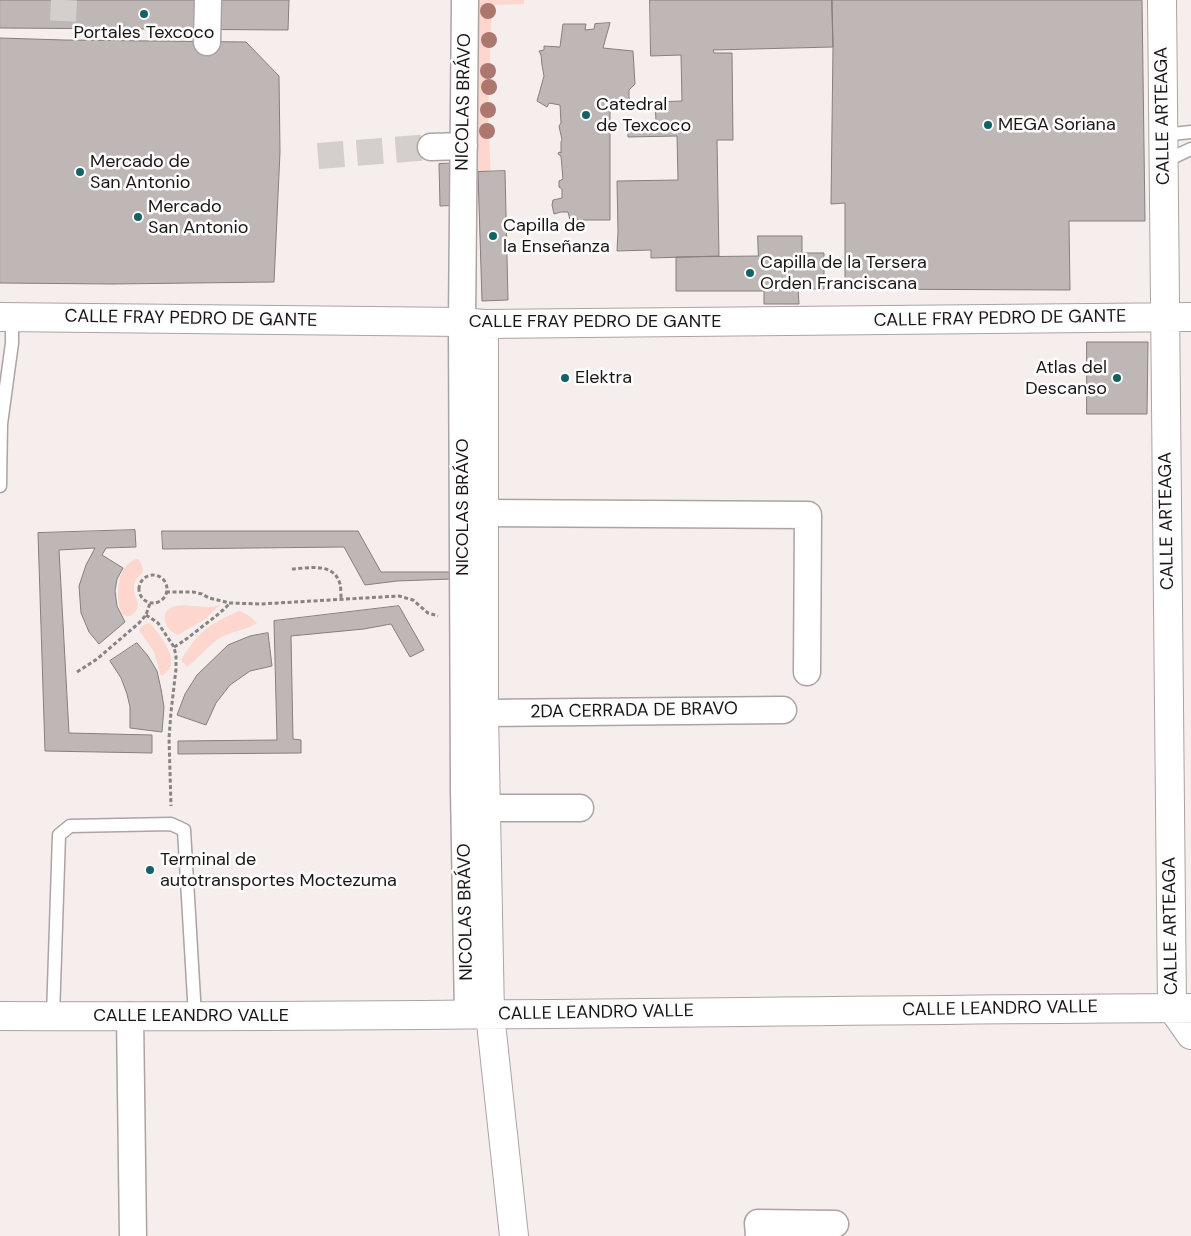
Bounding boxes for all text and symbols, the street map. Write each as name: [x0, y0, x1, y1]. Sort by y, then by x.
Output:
marker: Portales Texcoco: [138, 8, 150, 20]
place label: Portales Texcoco: [74, 22, 214, 44]
street label: NICOLAS BRÁVO: [452, 33, 476, 171]
street label: CALLE ARTEAGA: [1151, 47, 1175, 185]
place label: Catedral de Texcoco: [596, 94, 691, 136]
marker: Catedral de Texcoco: [580, 109, 592, 121]
place label: MEGA Soriana: [998, 114, 1116, 136]
marker: MEGA Soriana: [982, 119, 994, 131]
place label: Mercado de San Antonio: [90, 151, 190, 193]
marker: Mercado de San Antonio: [74, 166, 86, 178]
place label: Mercado San Antonio: [148, 196, 248, 238]
marker: Mercado San Antonio: [132, 211, 144, 223]
place label: Capilla de la Enseñanza: [503, 215, 610, 258]
marker: Capilla de la Enseñanza: [487, 230, 499, 242]
place label: Capilla de la Tersera Orden Franciscana: [760, 252, 927, 294]
marker: Capilla de la Tersera Orden Franciscana: [744, 267, 756, 279]
street label: CALLE FRAY PEDRO DE GANTE: [64, 306, 318, 332]
street label: CALLE FRAY PEDRO DE GANTE: [873, 306, 1127, 332]
street label: CALLE FRAY PEDRO DE GANTE: [469, 311, 721, 333]
place label: Atlas del Descanso: [1025, 357, 1107, 399]
place label: Elektra: [575, 367, 632, 389]
marker: Elektra: [559, 372, 571, 384]
marker: Atlas del Descanso: [1111, 372, 1123, 384]
street label: NICOLAS BRÁVO: [452, 438, 474, 576]
street label: CALLE ARTEAGA: [1155, 452, 1179, 590]
street label: 2DA CERRADA DE BRAVO: [530, 698, 738, 724]
street label: NICOLAS BRÁVO: [454, 843, 478, 981]
place label: Terminal de autotransportes Moctezuma: [160, 849, 397, 892]
street label: CALLE ARTEAGA: [1159, 857, 1183, 995]
marker: Terminal de autotransportes Moctezuma: [144, 864, 156, 876]
street label: CALLE LEANDRO VALLE: [902, 996, 1098, 1022]
street label: CALLE LEANDRO VALLE: [498, 1000, 694, 1026]
street label: CALLE LEANDRO VALLE: [93, 1005, 289, 1027]

